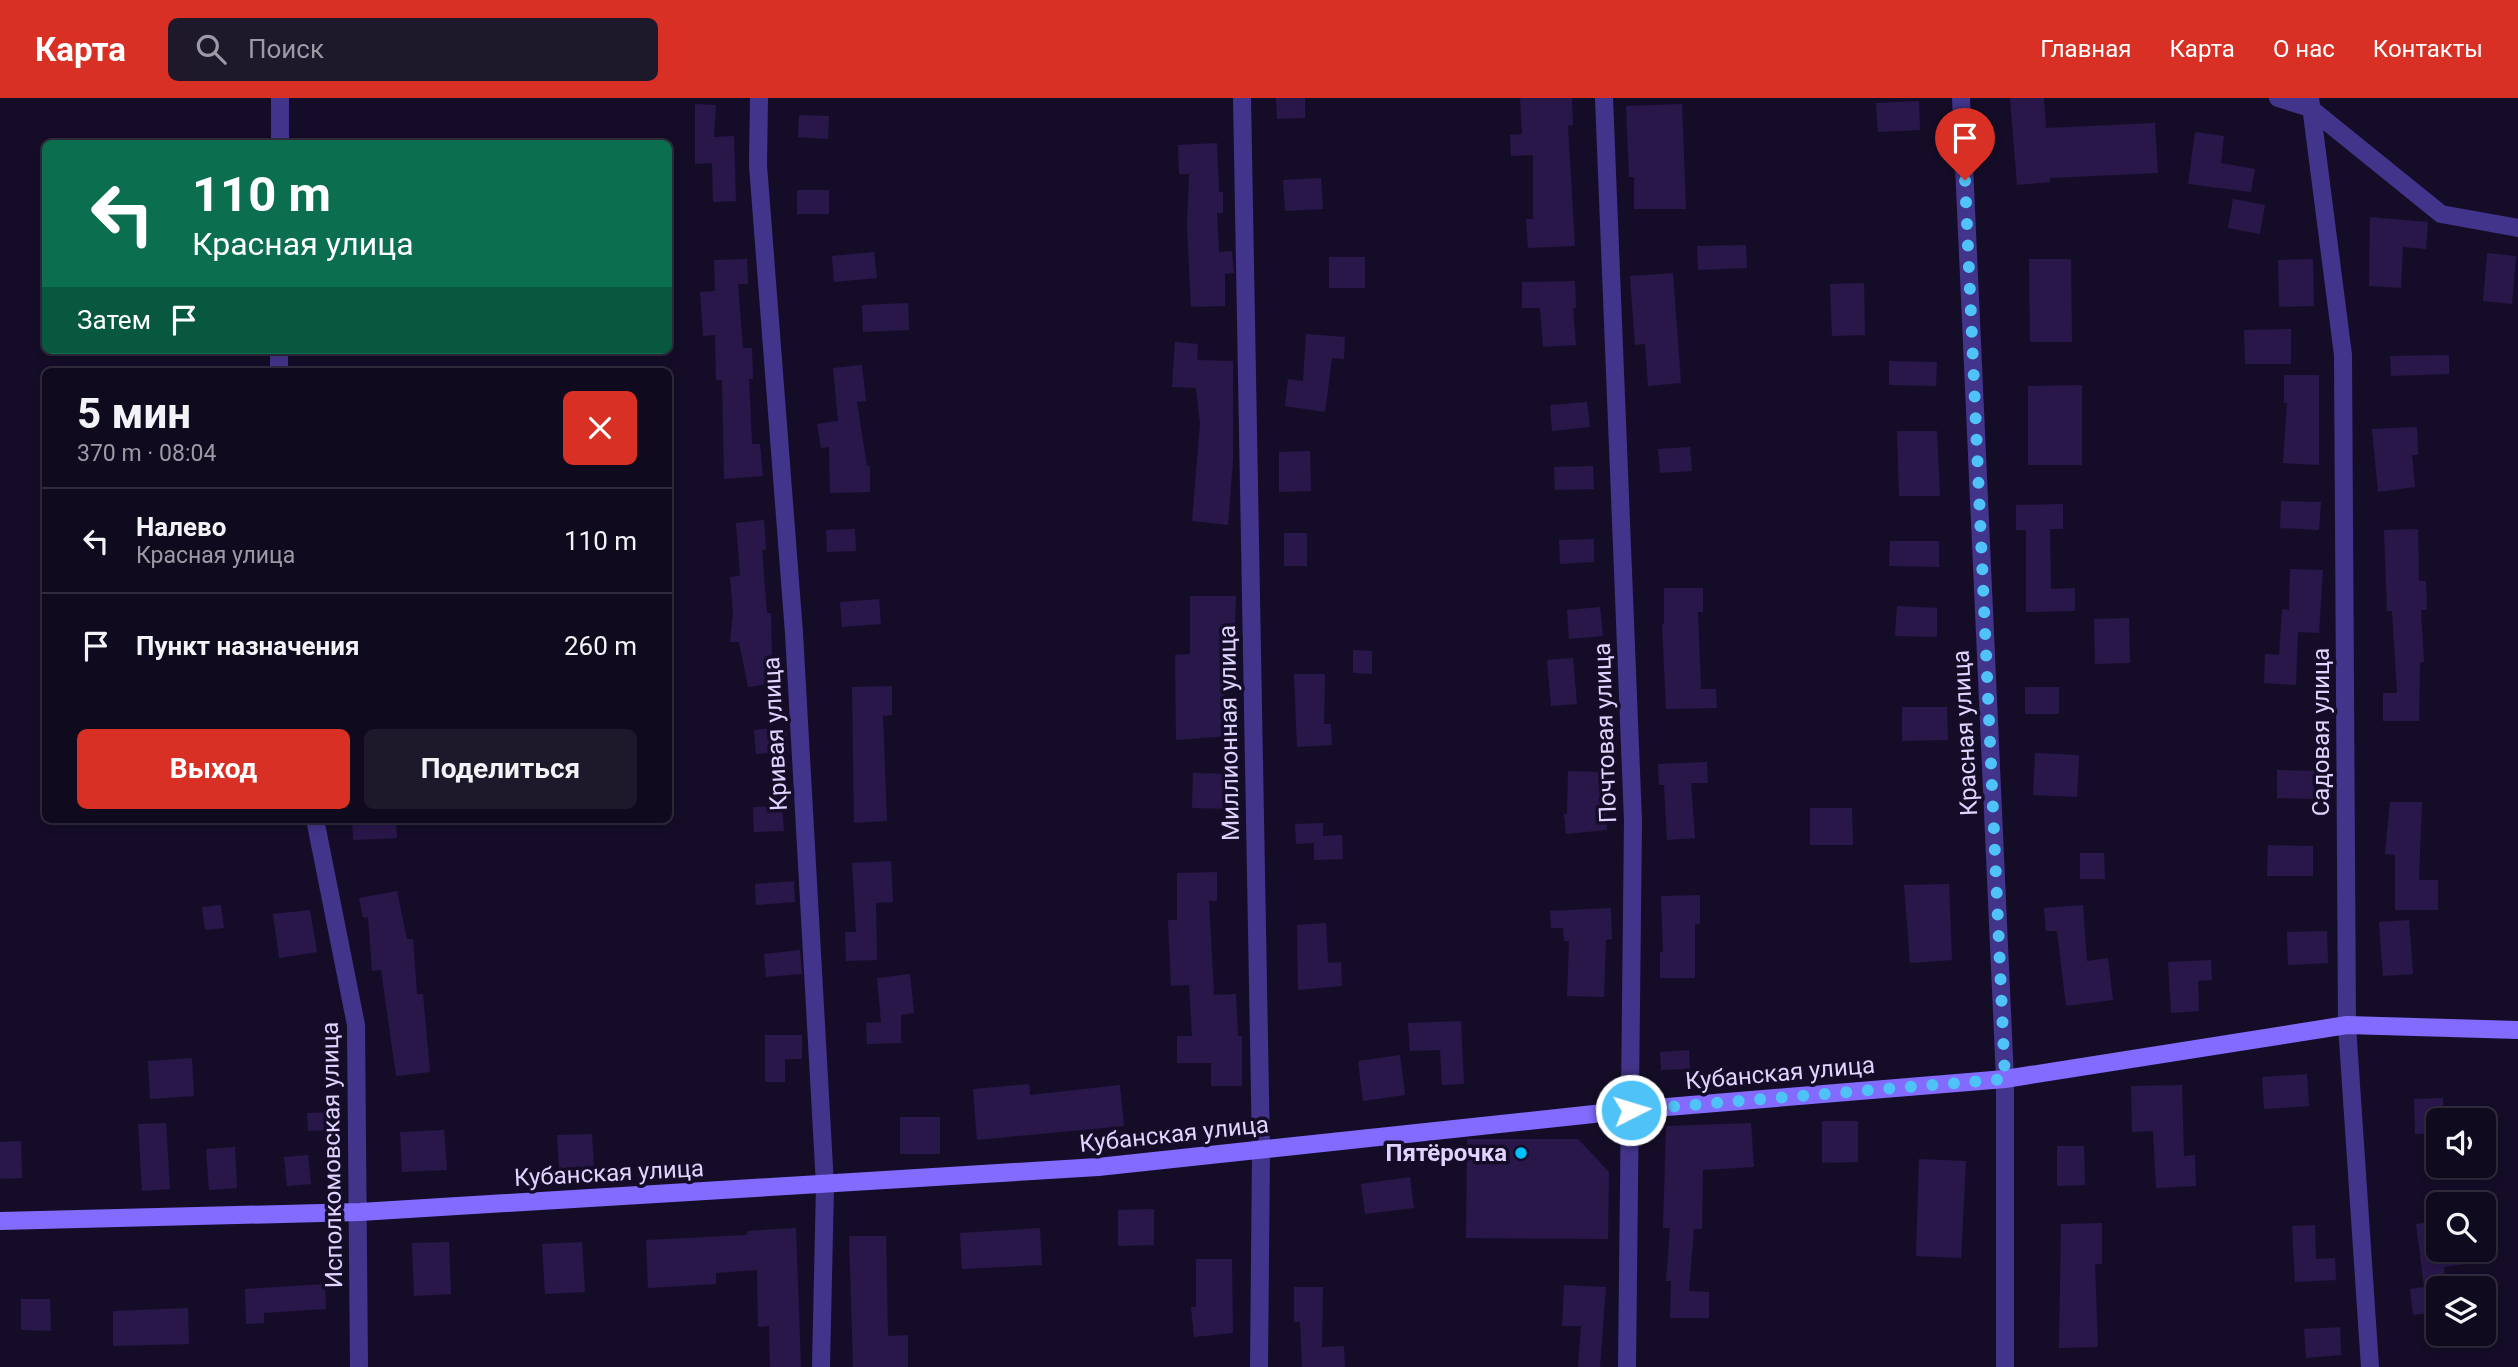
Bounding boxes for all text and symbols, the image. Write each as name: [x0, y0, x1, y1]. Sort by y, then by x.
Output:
search box: [168, 18, 658, 81]
text: Карта: [35, 30, 126, 69]
icon: search: [192, 30, 230, 68]
text: Поиск: [248, 34, 324, 64]
text: Главная: [2040, 35, 2131, 63]
text: Карта: [2169, 35, 2235, 63]
text: О нас: [2273, 35, 2335, 63]
text: Контакты: [2373, 35, 2483, 63]
pin: [1935, 108, 1995, 180]
icon: arrive: [1946, 119, 1984, 157]
text: 110 m: [192, 166, 331, 223]
icon: left: [77, 168, 168, 259]
text: Красная улица: [192, 225, 414, 263]
icon: arrive: [165, 301, 203, 339]
text: Затем: [77, 305, 151, 335]
text: 5 мин: [77, 389, 191, 438]
button: close: [563, 391, 637, 465]
text: 370 m · 08:04: [77, 440, 216, 467]
text: Налево: [136, 512, 226, 542]
icon: left: [77, 522, 115, 560]
text: 110 m: [564, 526, 637, 556]
text: Красная улица: [136, 542, 295, 569]
street label: Миллионная улица: [1213, 625, 1245, 841]
icon: arrive: [77, 627, 115, 665]
text: Пункт назначения: [136, 631, 360, 661]
text: 260 m: [564, 631, 637, 661]
street label: Почтовая улица: [1588, 642, 1622, 824]
street label: Садовая улица: [2307, 648, 2335, 816]
street label: Красная улица: [1947, 649, 1983, 817]
street label: Кривая улица: [757, 656, 793, 812]
button: Выход: [77, 729, 350, 809]
button: Поделиться: [364, 729, 637, 809]
street label: Исполкомовская улица: [316, 1022, 348, 1288]
street label: Кубанская улица: [1684, 1051, 1876, 1095]
position arrow: [1594, 1073, 1668, 1147]
map controls: [2426, 1108, 2496, 1346]
button: sound: [2426, 1108, 2496, 1178]
street label: Кубанская улица: [1078, 1110, 1270, 1158]
place label: Пятёрочка: [1386, 1139, 1507, 1167]
marker: Пятёрочка: [1513, 1145, 1529, 1161]
street label: Кубанская улица: [513, 1154, 705, 1192]
button: search: [2426, 1192, 2496, 1262]
button: layers: [2426, 1276, 2496, 1346]

